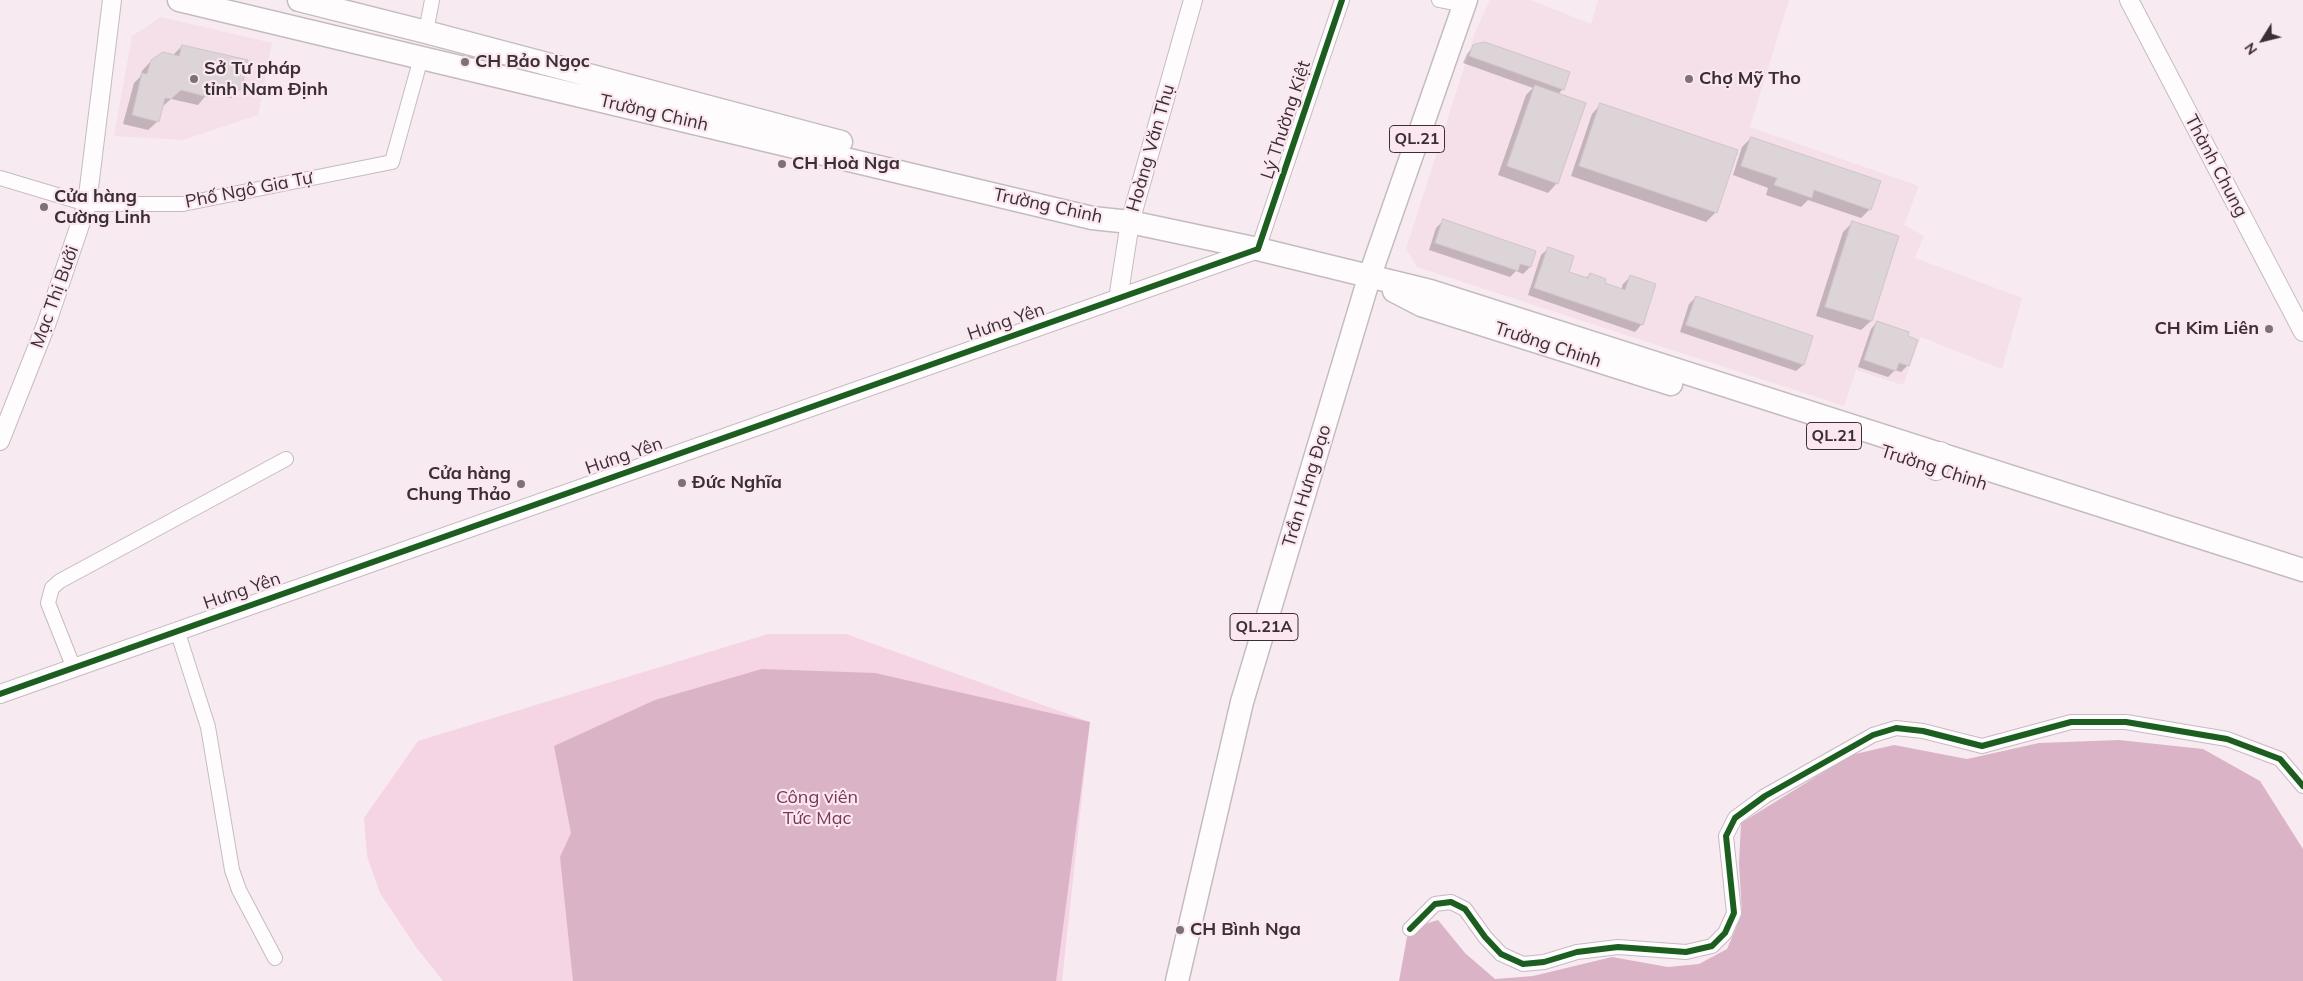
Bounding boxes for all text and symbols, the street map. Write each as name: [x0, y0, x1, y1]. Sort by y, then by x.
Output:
north arrow: [2238, 15, 2288, 65]
text: N: [2240, 39, 2261, 58]
place label: CH Bảo Ngọc: [475, 51, 590, 73]
marker: CH Bảo Ngọc: [459, 56, 471, 68]
place label: Sở Tư pháp tỉnh Nam Định: [204, 58, 328, 100]
street label: Lý Thường Kiệt: [1257, 58, 1315, 182]
place label: Chợ Mỹ Tho: [1699, 68, 1801, 90]
marker: Sở Tư pháp tỉnh Nam Định: [188, 73, 200, 85]
marker: Chợ Mỹ Tho: [1683, 73, 1695, 85]
street label: Hoàng Văn Thụ: [1123, 82, 1179, 214]
street label: Trường Chinh: [597, 90, 711, 136]
street label: Thành Chung: [2180, 111, 2252, 221]
road number: QL.21: [1390, 126, 1444, 152]
place label: CH Hoà Nga: [792, 153, 900, 175]
marker: CH Hoà Nga: [776, 158, 788, 170]
street label: Phố Ngô Gia Tự: [183, 167, 315, 213]
street label: Trường Chinh: [991, 184, 1105, 228]
place label: Cửa hàng Cường Linh: [54, 186, 151, 228]
marker: Cửa hàng Cường Linh: [38, 201, 50, 213]
street label: Mạc Thị Bưởi: [26, 243, 84, 351]
street label: Hưng Yên: [965, 299, 1047, 345]
street label: Trường Chinh: [1492, 318, 1604, 372]
place label: CH Kim Liên: [2155, 318, 2259, 340]
marker: CH Kim Liên: [2263, 323, 2275, 335]
street label: Trần Hưng Đạo: [1278, 422, 1336, 550]
road number: QL.21: [1806, 422, 1862, 450]
street label: Hưng Yên: [583, 433, 665, 479]
street label: Trường Chinh: [1878, 441, 1990, 495]
place label: Cửa hàng Chung Thảo: [406, 463, 511, 506]
place label: Đức Nghĩa: [692, 472, 782, 494]
marker: Đức Nghĩa: [676, 477, 688, 489]
marker: Cửa hàng Chung Thảo: [515, 478, 527, 490]
street label: Hưng Yên: [201, 568, 283, 614]
road number: QL.21A: [1230, 614, 1298, 640]
park label: Công viên Tức Mạc: [776, 787, 858, 830]
place label: CH Bình Nga: [1190, 919, 1301, 941]
marker: CH Bình Nga: [1174, 924, 1186, 936]

